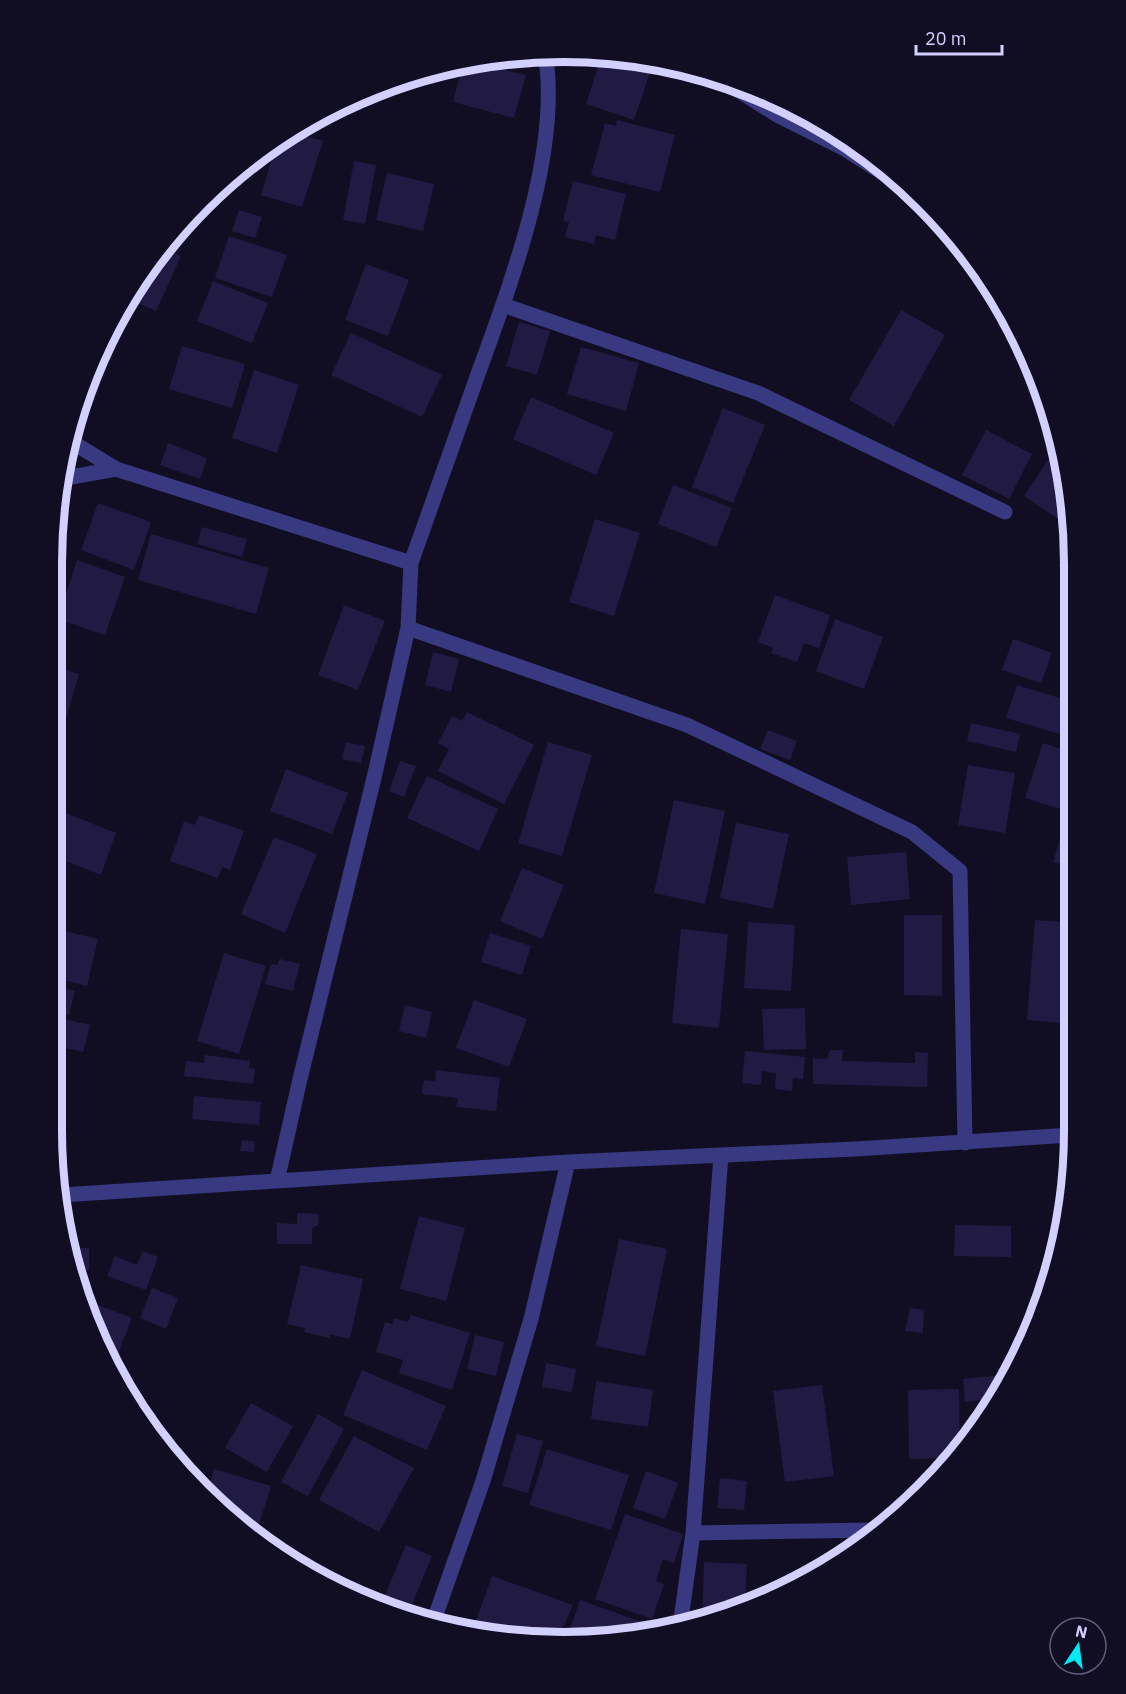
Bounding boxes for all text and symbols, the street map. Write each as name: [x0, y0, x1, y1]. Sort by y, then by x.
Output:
scale bar: [916, 18, 1002, 56]
text: 20 m: [925, 27, 967, 50]
north arrow: [1048, 1616, 1108, 1676]
text: N: [1073, 1620, 1089, 1642]

